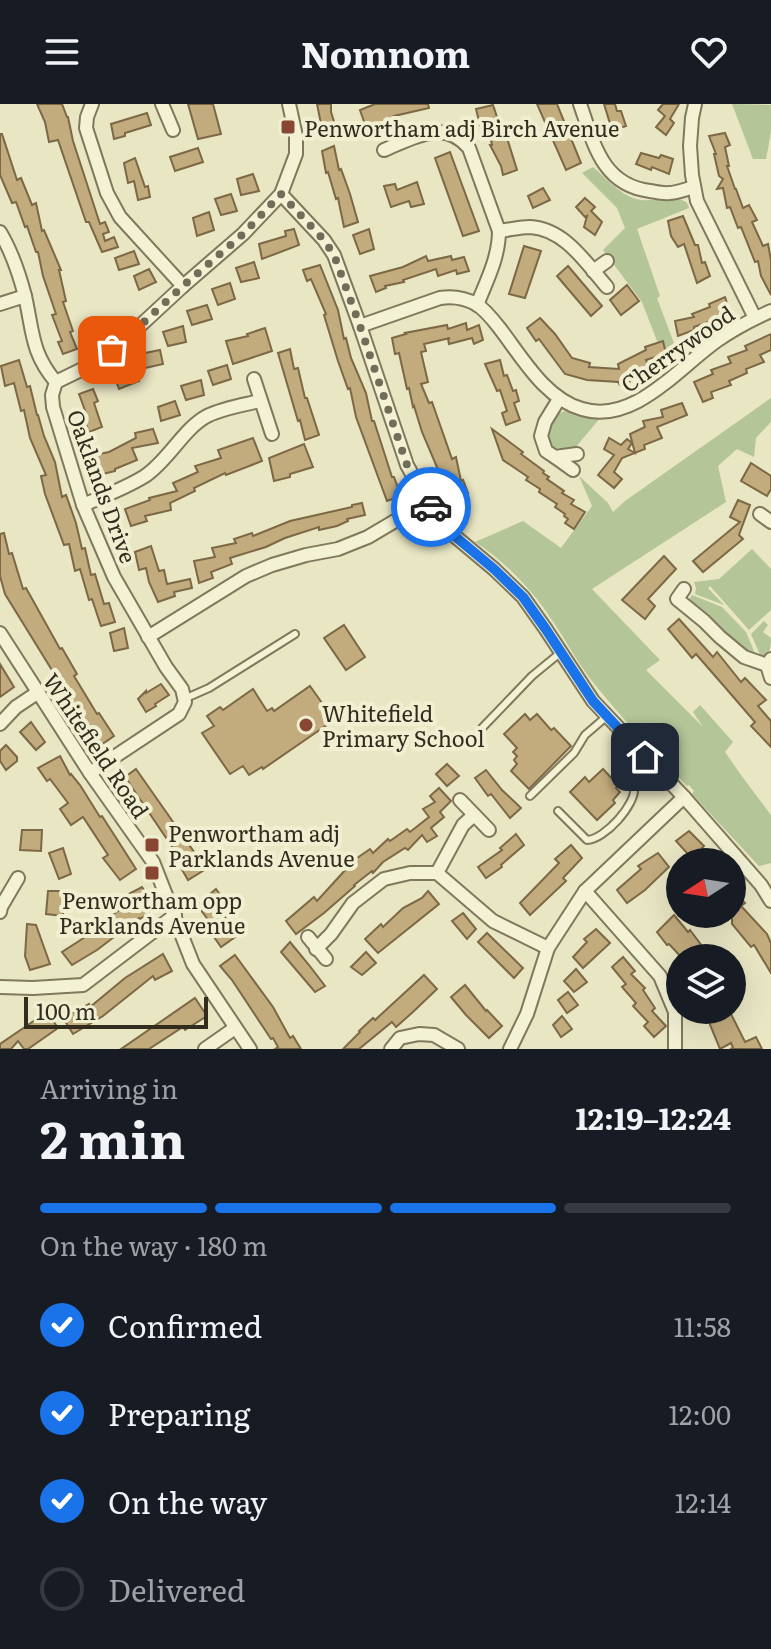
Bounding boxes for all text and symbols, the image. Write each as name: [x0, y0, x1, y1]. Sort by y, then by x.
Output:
text: Nomnom: [301, 26, 470, 79]
icon: menu: [40, 30, 84, 74]
icon: heart: [687, 30, 731, 74]
place label: Penwortham adj Birch Avenue: [304, 111, 619, 144]
marker: Penwortham adj Birch Avenue: [279, 118, 297, 136]
street label: Cherrywood: [613, 297, 741, 399]
pin: [78, 316, 146, 384]
icon: bag: [90, 328, 134, 372]
street label: Oaklands Drive: [60, 405, 146, 567]
courier: [391, 467, 471, 547]
icon: car: [409, 485, 453, 529]
street label: Whitefield Road: [36, 666, 158, 824]
place label: Whitefield Primary School: [322, 696, 485, 754]
marker: Whitefield Primary School: [297, 716, 315, 734]
pin: [611, 723, 679, 791]
icon: home: [623, 735, 667, 779]
place label: Penwortham adj Parklands Avenue: [168, 816, 355, 874]
marker: Penwortham adj Parklands Avenue: [143, 836, 161, 854]
north arrow: [666, 848, 746, 928]
map controls: [666, 848, 746, 1024]
marker: Penwortham opp Parklands Avenue: [143, 864, 161, 882]
place label: Penwortham opp Parklands Avenue: [59, 883, 245, 941]
button: layers: [666, 944, 746, 1024]
scale bar: [24, 993, 208, 1029]
text: 100 m: [36, 994, 96, 1027]
text: Arriving in: [40, 1068, 178, 1107]
text: 12:19–12:24: [575, 1095, 731, 1139]
text: 2 min: [40, 1098, 185, 1175]
text: On the way · 180 m: [40, 1225, 268, 1264]
icon: check: [40, 1303, 84, 1347]
text: Confirmed: [108, 1303, 262, 1347]
text: 11:58: [674, 1306, 731, 1345]
icon: check: [40, 1391, 84, 1435]
text: Preparing: [108, 1391, 250, 1435]
text: 12:00: [669, 1394, 731, 1433]
icon: check: [40, 1479, 84, 1523]
text: On the way: [108, 1479, 267, 1523]
text: 12:14: [675, 1482, 731, 1521]
text: Delivered: [108, 1567, 245, 1611]

